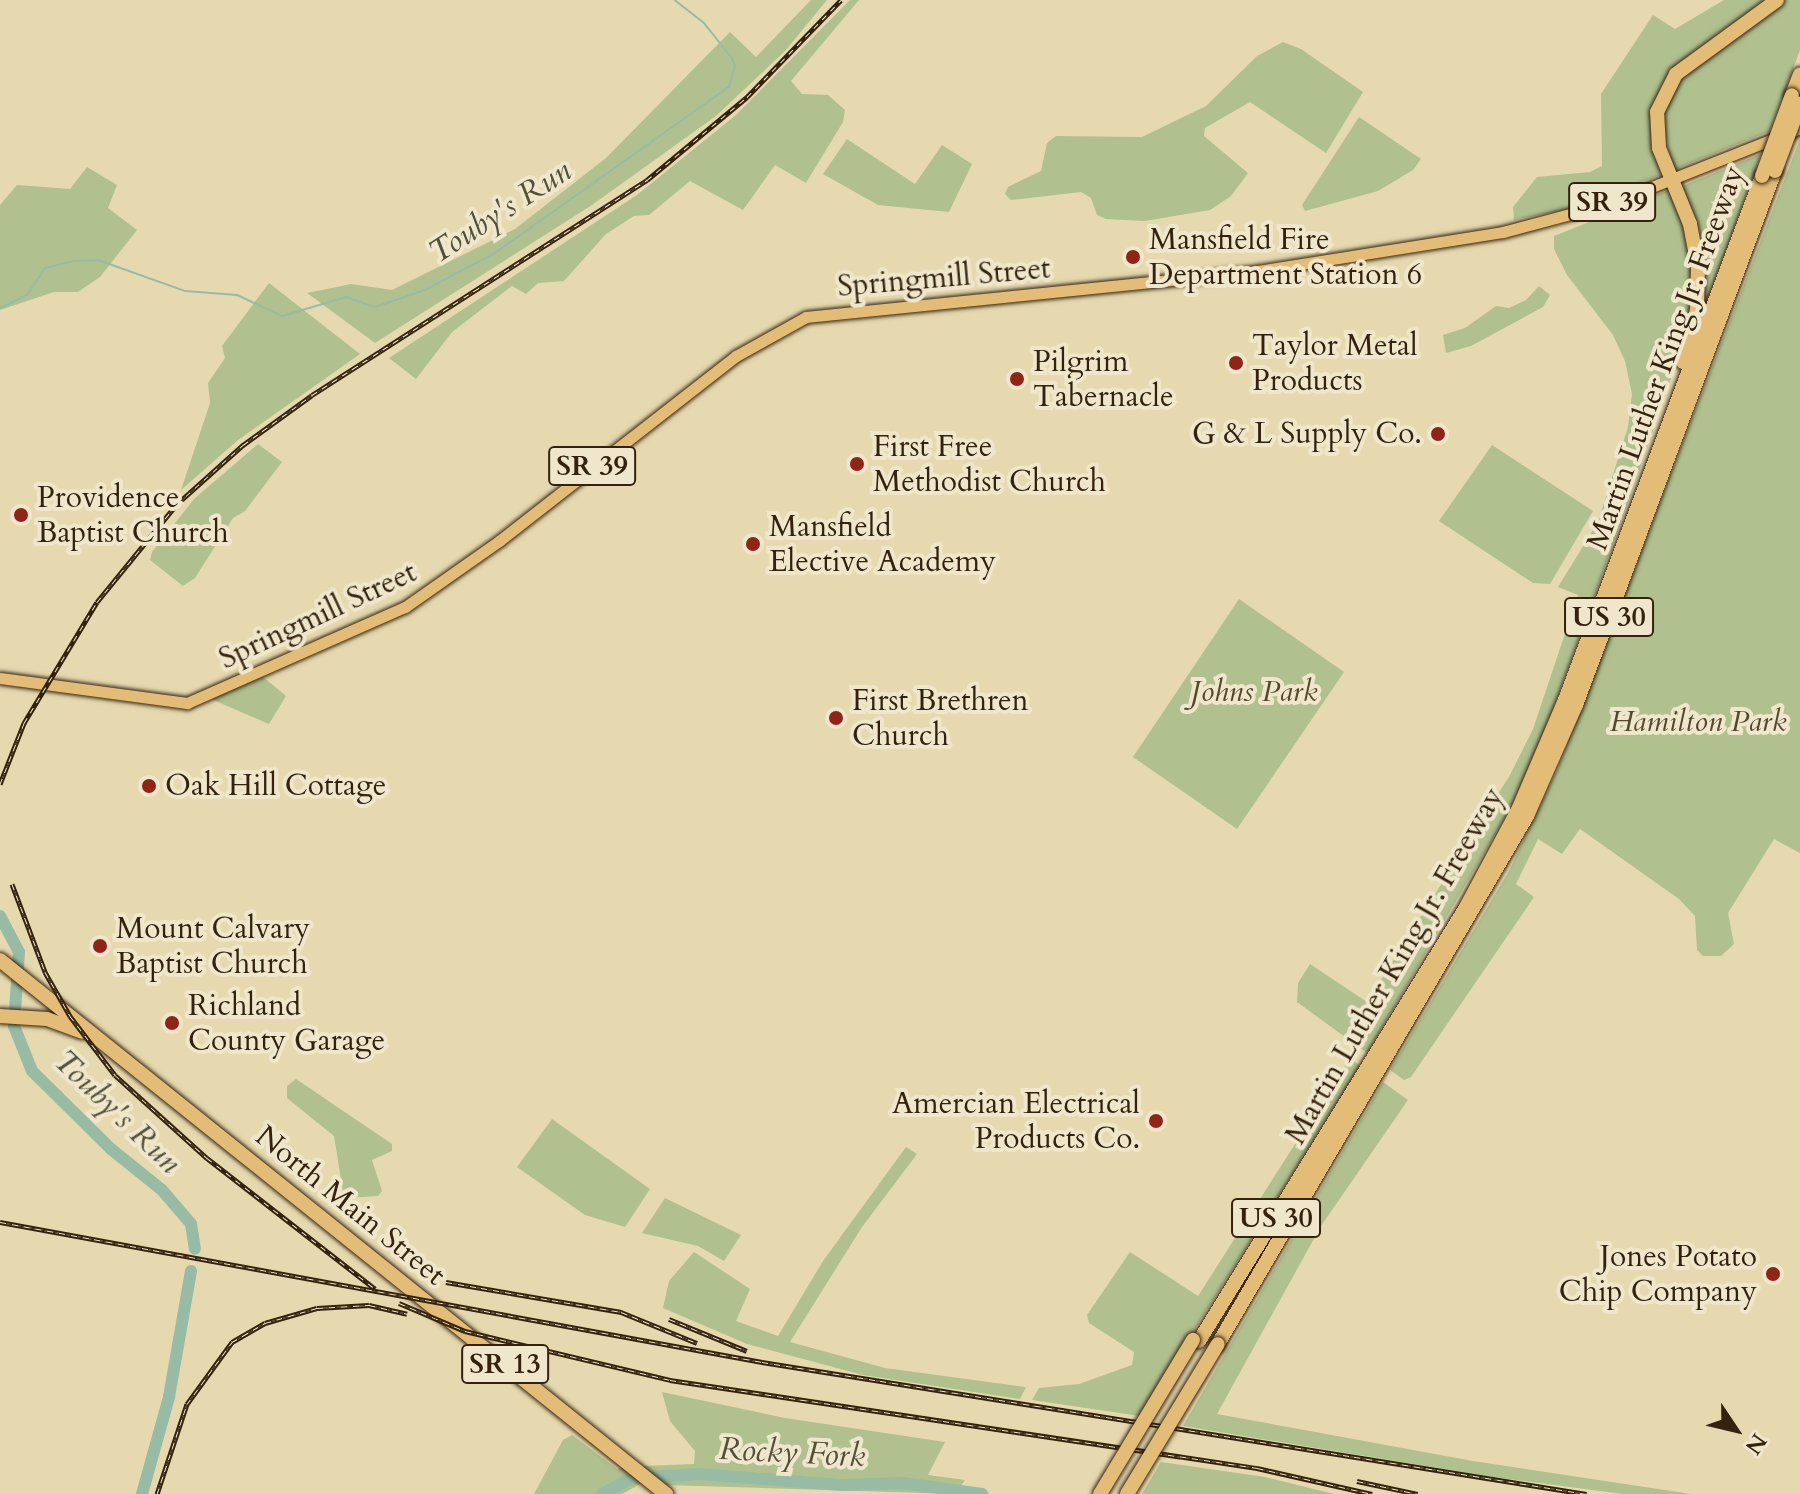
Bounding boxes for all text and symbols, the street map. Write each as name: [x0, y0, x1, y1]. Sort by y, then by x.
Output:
water label: Touby's Run: [422, 152, 578, 272]
street label: Martin Luther King Jr. Freeway: [1580, 161, 1752, 555]
road number: SR 39: [1568, 178, 1656, 226]
place label: Mansfield Fire Department Station 6: [1149, 222, 1422, 292]
marker: Mansfield Fire Department Station 6: [1124, 248, 1142, 266]
street label: Springmill Street: [836, 251, 1052, 305]
place label: Taylor Metal Products: [1252, 328, 1418, 398]
place label: Pilgrim Tabernacle: [1033, 344, 1174, 414]
marker: Taylor Metal Products: [1227, 354, 1245, 372]
marker: Pilgrim Tabernacle: [1008, 370, 1026, 388]
place label: G & L Supply Co.: [1192, 416, 1422, 452]
marker: G & L Supply Co.: [1429, 425, 1447, 443]
place label: First Free Methodist Church: [873, 429, 1106, 500]
road number: SR 39: [548, 442, 636, 490]
marker: First Free Methodist Church: [848, 455, 866, 473]
place label: Providence Baptist Church: [37, 480, 229, 550]
marker: Providence Baptist Church: [12, 506, 30, 524]
place label: Mansfield Elective Academy: [769, 509, 996, 580]
marker: Mansfield Elective Academy: [744, 535, 762, 553]
street label: Springmill Street: [214, 555, 422, 677]
road number: US 30: [1563, 593, 1655, 641]
park label: Johns Park: [1190, 674, 1318, 710]
place label: First Brethren Church: [852, 683, 1029, 754]
park label: Hamilton Park: [1609, 704, 1787, 740]
marker: First Brethren Church: [827, 709, 845, 727]
place label: Oak Hill Cottage: [165, 768, 386, 804]
marker: Oak Hill Cottage: [140, 777, 158, 795]
street label: Martin Luther King Jr. Freeway: [1278, 781, 1512, 1151]
place label: Mount Calvary Baptist Church: [116, 911, 310, 982]
marker: Mount Calvary Baptist Church: [91, 937, 109, 955]
place label: Richland County Garage: [188, 988, 385, 1058]
marker: Richland County Garage: [163, 1014, 181, 1032]
water label: Touby's Run: [46, 1042, 188, 1182]
place label: Amercian Electrical Products Co.: [892, 1086, 1140, 1156]
marker: Amercian Electrical Products Co.: [1147, 1112, 1165, 1130]
street label: North Main Street: [248, 1118, 452, 1294]
road number: US 30: [1230, 1194, 1322, 1242]
place label: Jones Potato Chip Company: [1559, 1239, 1757, 1310]
marker: Jones Potato Chip Company: [1764, 1265, 1782, 1283]
road number: SR 13: [461, 1340, 549, 1388]
north arrow: [1696, 1390, 1776, 1470]
text: N: [1738, 1427, 1773, 1460]
water label: Rocky Fork: [718, 1430, 866, 1476]

